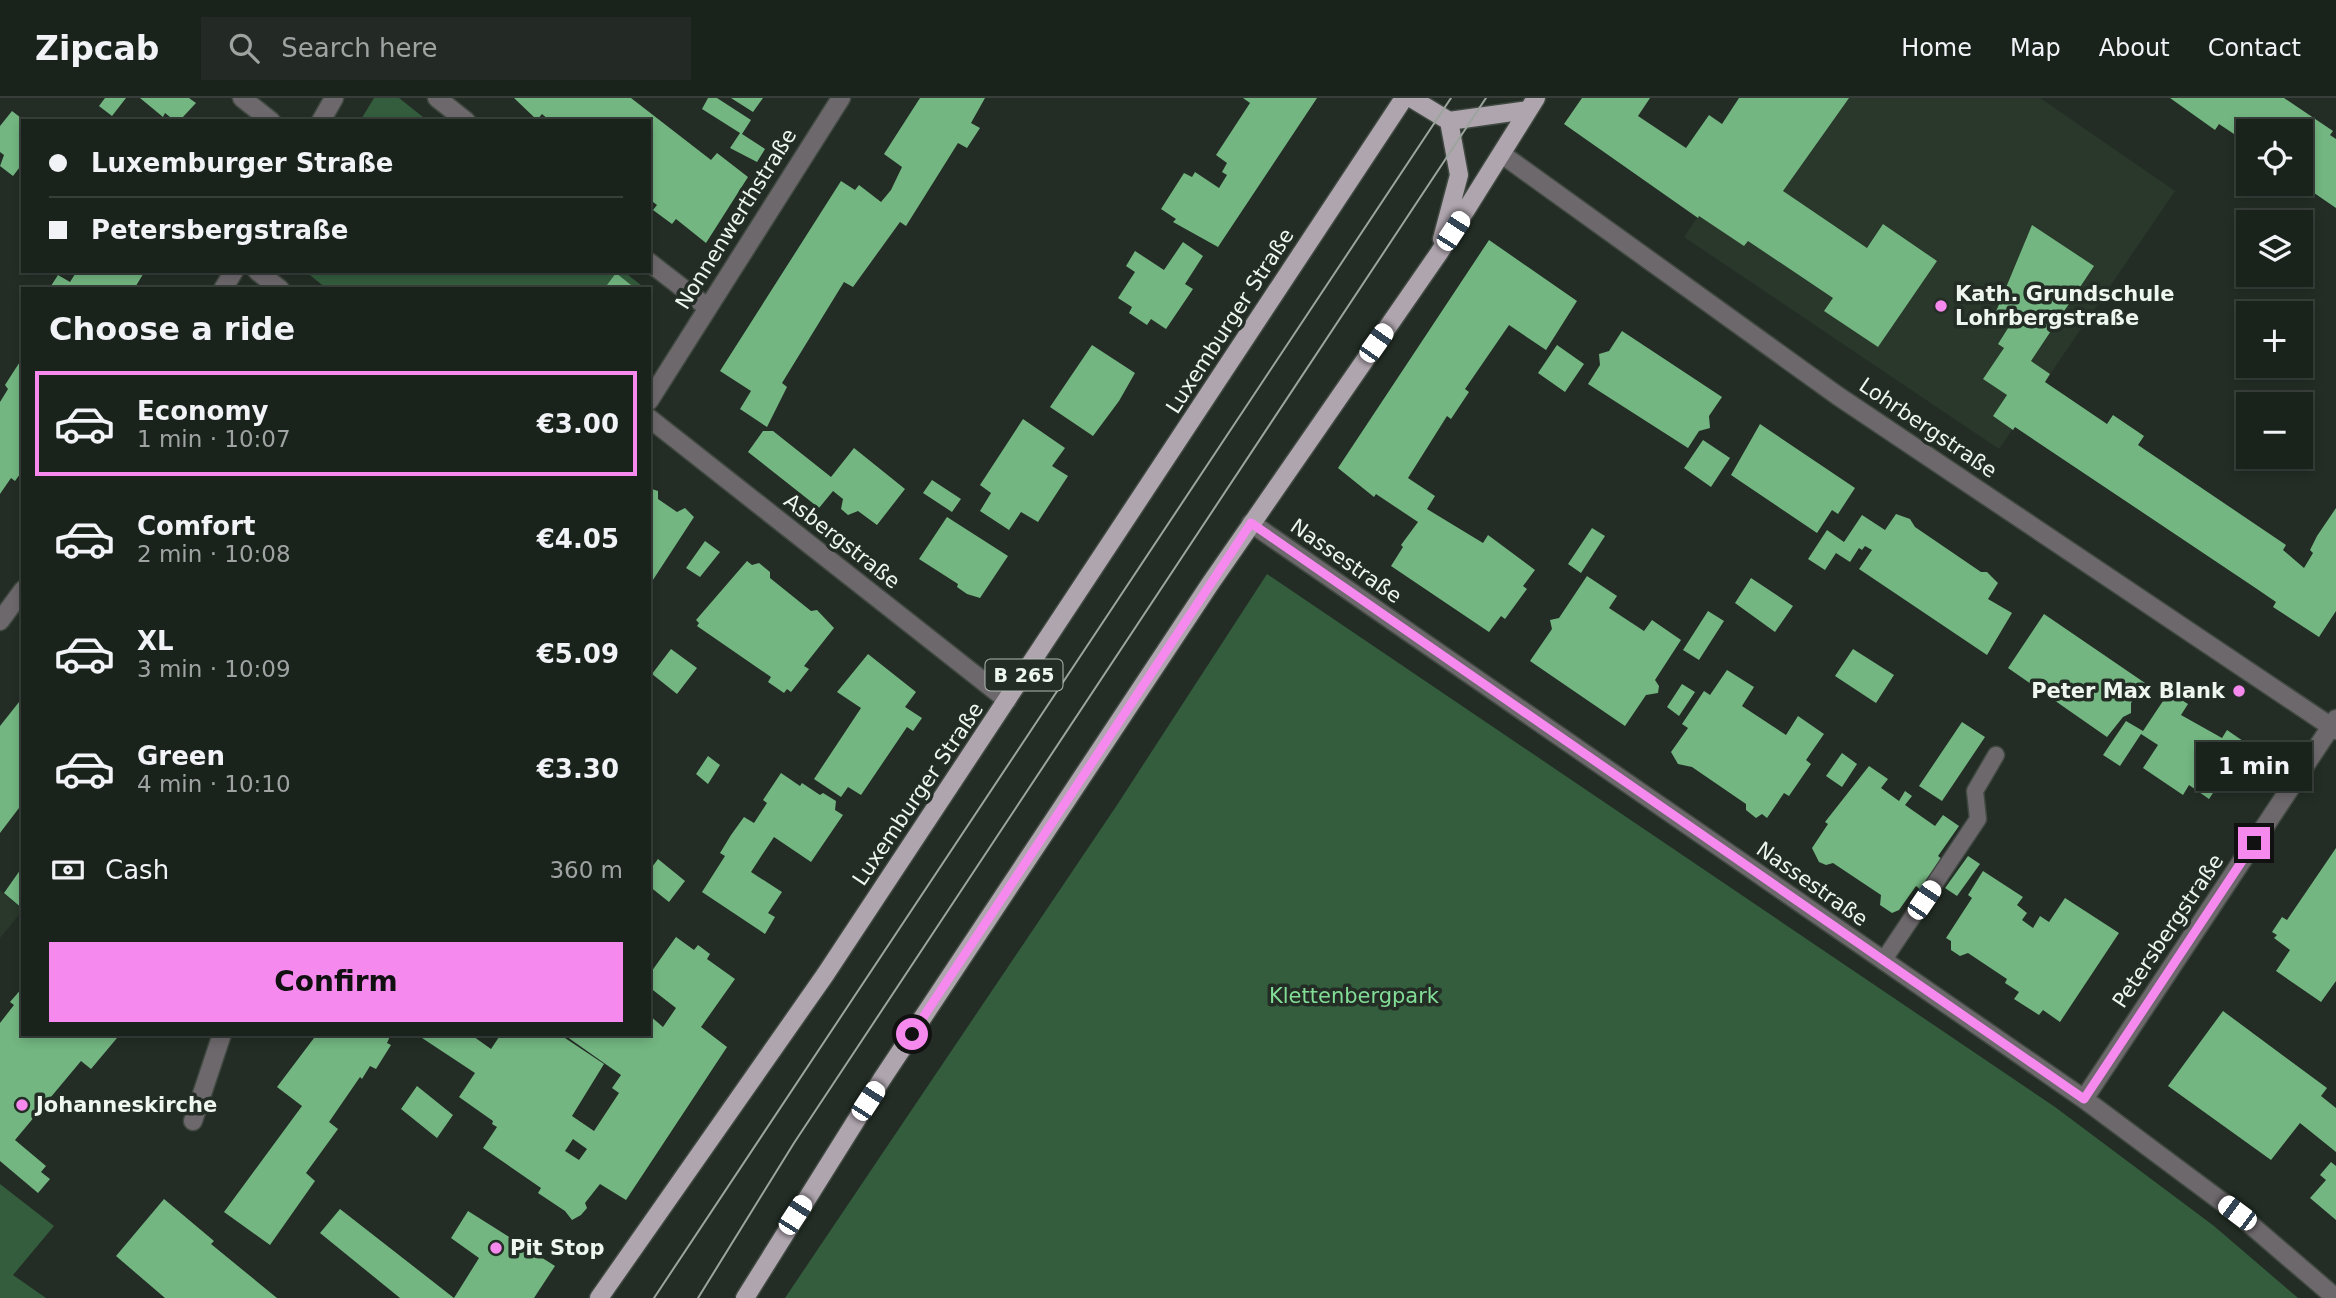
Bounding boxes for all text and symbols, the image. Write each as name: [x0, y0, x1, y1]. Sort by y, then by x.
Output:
search box: [201, 17, 691, 80]
text: Zipcab: [35, 29, 159, 68]
icon: search: [225, 29, 263, 67]
text: Search here: [281, 33, 438, 63]
text: Home: [1901, 34, 1972, 62]
text: Map: [2010, 34, 2061, 62]
text: About: [2099, 34, 2170, 62]
text: Contact: [2208, 34, 2301, 62]
map controls: [2236, 119, 2313, 469]
button: locate: [2236, 119, 2313, 196]
street label: Nonnenwerthstraße: [671, 124, 801, 314]
text: Luxemburger Straße: [91, 148, 394, 178]
car: [1433, 208, 1474, 254]
button: layers: [2236, 210, 2313, 287]
text: Petersbergstraße: [91, 215, 348, 245]
street label: Luxemburger Straße: [1161, 224, 1299, 418]
place label: Kath. Grundschule Lohrbergstraße: [1955, 282, 2175, 330]
marker: Kath. Grundschule Lohrbergstraße: [1933, 298, 1949, 314]
button: +: [2236, 301, 2313, 378]
text: Choose a ride: [49, 310, 295, 348]
car: [1356, 320, 1397, 366]
street label: Lohrbergstraße: [1855, 373, 2001, 483]
icon: car: [53, 392, 116, 455]
button: −: [2236, 392, 2313, 469]
text: Economy: [137, 396, 268, 426]
text: €3.00: [537, 409, 619, 439]
text: 1 min · 10:07: [137, 426, 291, 452]
street label: Asbergstraße: [779, 488, 905, 594]
icon: car: [53, 507, 116, 570]
text: Comfort: [137, 511, 255, 541]
street label: Nassestraße: [1286, 514, 1406, 608]
text: €4.05: [537, 524, 619, 554]
text: 2 min · 10:08: [137, 541, 291, 567]
icon: car: [53, 622, 116, 685]
text: XL: [137, 626, 174, 656]
text: €5.09: [537, 639, 619, 669]
text: 3 min · 10:09: [137, 656, 291, 682]
road number: B 265: [986, 660, 1062, 690]
place label: Peter Max Blank: [2031, 679, 2226, 703]
marker: Peter Max Blank: [2231, 683, 2247, 699]
street label: Luxemburger Straße: [848, 698, 988, 890]
icon: car: [53, 737, 116, 800]
text: Green: [137, 741, 225, 771]
callout: 1 min: [2196, 742, 2312, 790]
text: 1 min: [2218, 753, 2290, 779]
text: €3.30: [537, 754, 619, 784]
text: 4 min · 10:10: [137, 771, 291, 797]
route end: [2238, 827, 2270, 859]
street label: Nassestraße: [1752, 837, 1872, 931]
street label: Petersbergstraße: [2108, 850, 2228, 1012]
icon: cash: [49, 851, 87, 889]
text: Cash: [105, 855, 169, 885]
text: 360 m: [549, 857, 623, 883]
car: [1904, 877, 1945, 923]
button: Confirm: [49, 942, 623, 1022]
park label: Klettenbergpark: [1269, 984, 1440, 1008]
route start: [896, 1018, 928, 1050]
car: [848, 1078, 889, 1124]
place label: Johanneskirche: [34, 1093, 217, 1117]
marker: Johanneskirche: [14, 1097, 30, 1113]
car: [775, 1192, 816, 1238]
car: [2214, 1192, 2261, 1234]
place label: Pit Stop: [510, 1236, 605, 1260]
marker: Pit Stop: [488, 1240, 504, 1256]

